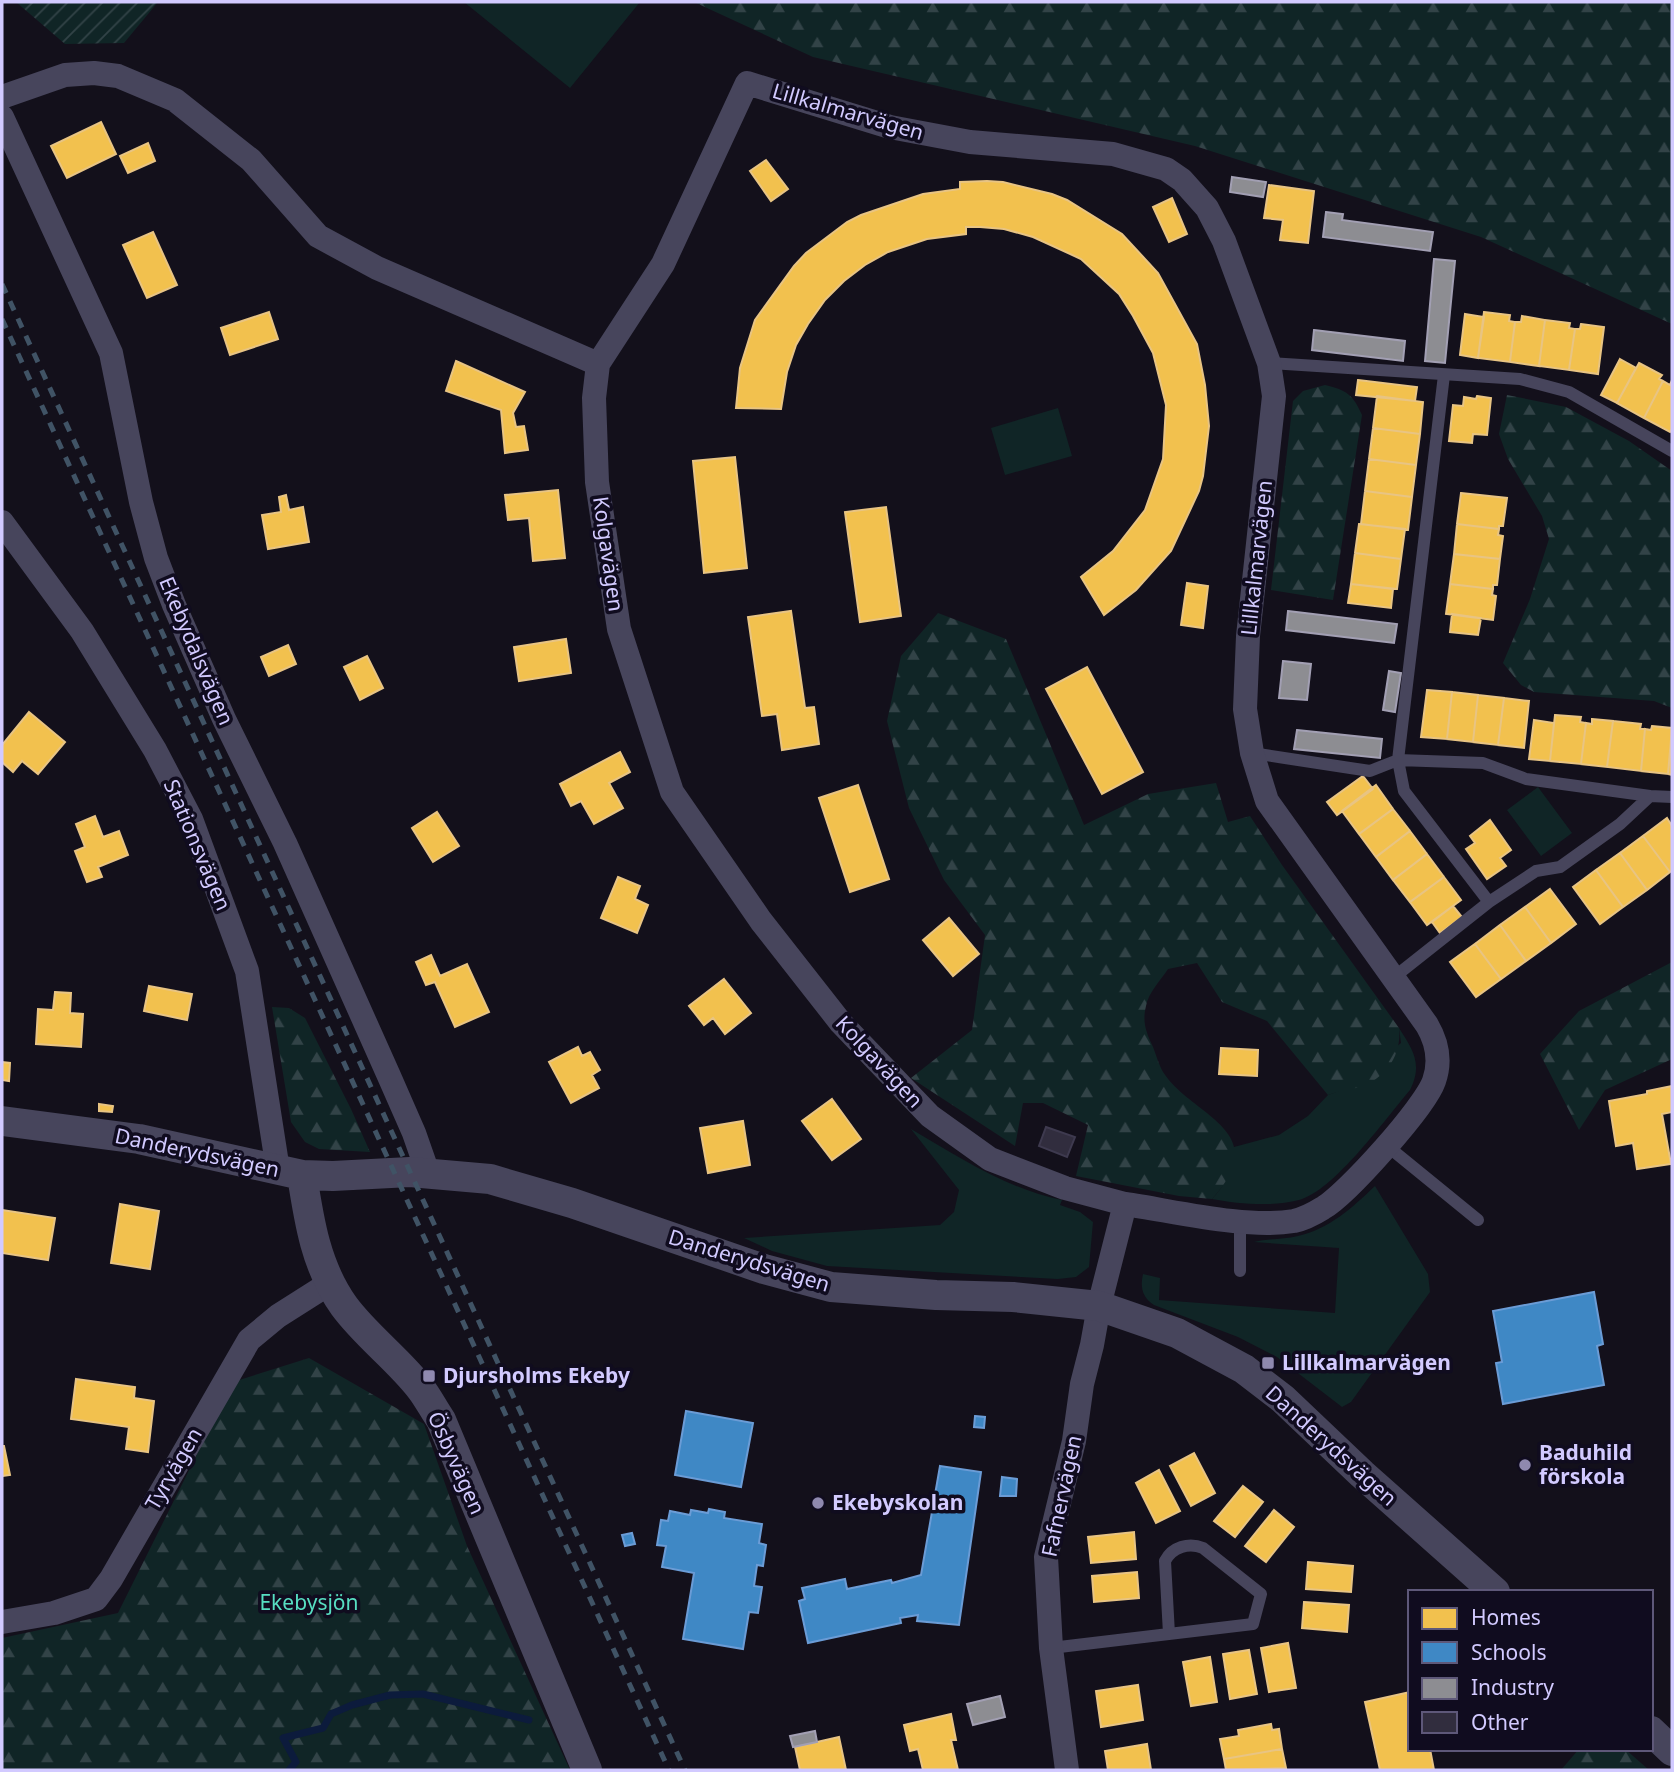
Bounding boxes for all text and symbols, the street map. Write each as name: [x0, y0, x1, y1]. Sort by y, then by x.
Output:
street label: Lillkalmarvägen: [769, 76, 927, 146]
street label: Lillkalmarvägen: [1234, 479, 1278, 637]
street label: Kolgavägen: [587, 494, 631, 613]
street label: Ekebydalsvägen: [153, 572, 241, 729]
street label: Stationsvägen: [158, 775, 238, 914]
street label: Kolgavägen: [830, 1009, 930, 1113]
street label: Danderydsvägen: [112, 1121, 282, 1183]
street label: Danderydsvägen: [665, 1222, 833, 1298]
place label: Lillkalmarvägen: [1282, 1348, 1451, 1376]
marker: Lillkalmarvägen: [1260, 1355, 1276, 1371]
place label: Djursholms Ekeby: [443, 1361, 630, 1389]
marker: Djursholms Ekeby: [421, 1368, 437, 1384]
street label: Danderydsvägen: [1260, 1379, 1403, 1512]
street label: Ösbyvägen: [422, 1407, 492, 1518]
street label: Tyrvägen: [138, 1422, 208, 1515]
street label: Fafnervägen: [1034, 1432, 1088, 1559]
place label: Baduhild förskola: [1539, 1438, 1632, 1490]
marker: Baduhild förskola: [1517, 1457, 1533, 1473]
place label: Ekebyskolan: [832, 1488, 963, 1516]
marker: Ekebyskolan: [810, 1495, 826, 1511]
park label: Ekebysjön: [259, 1588, 359, 1616]
legend: [1408, 1590, 1653, 1751]
text: Homes: [1471, 1603, 1541, 1631]
text: Schools: [1471, 1638, 1546, 1666]
text: Industry: [1471, 1673, 1554, 1701]
text: Other: [1471, 1708, 1529, 1736]

